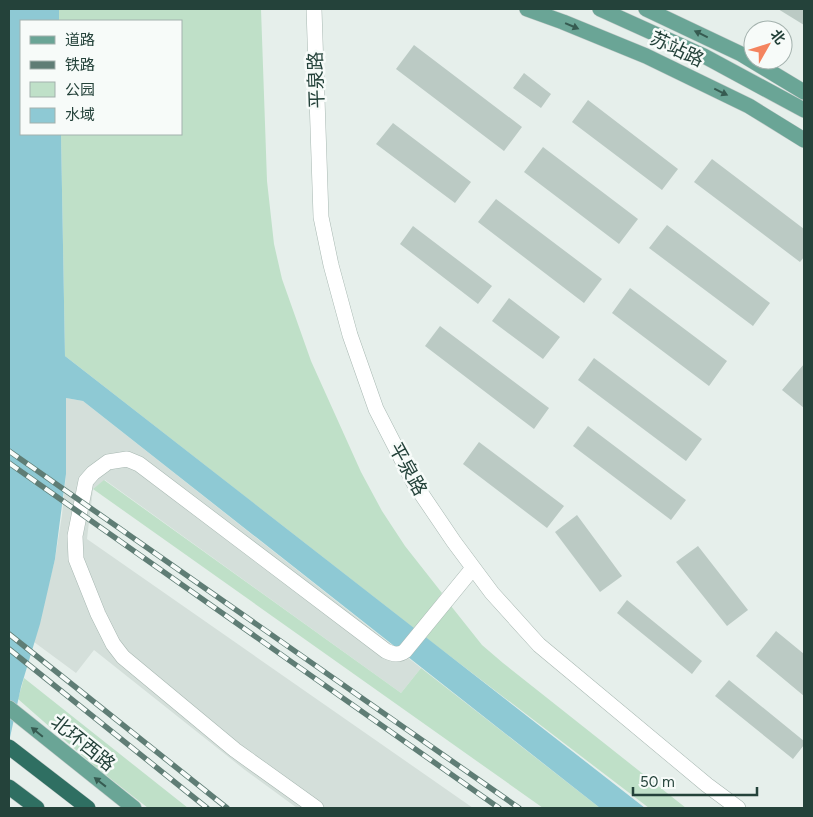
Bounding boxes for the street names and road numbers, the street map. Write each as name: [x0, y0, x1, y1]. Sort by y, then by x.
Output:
street label: 苏站路: [646, 27, 708, 71]
street label: 平泉路: [304, 51, 328, 109]
street label: 平泉路: [384, 438, 432, 500]
street label: 北环西路: [46, 710, 120, 776]

